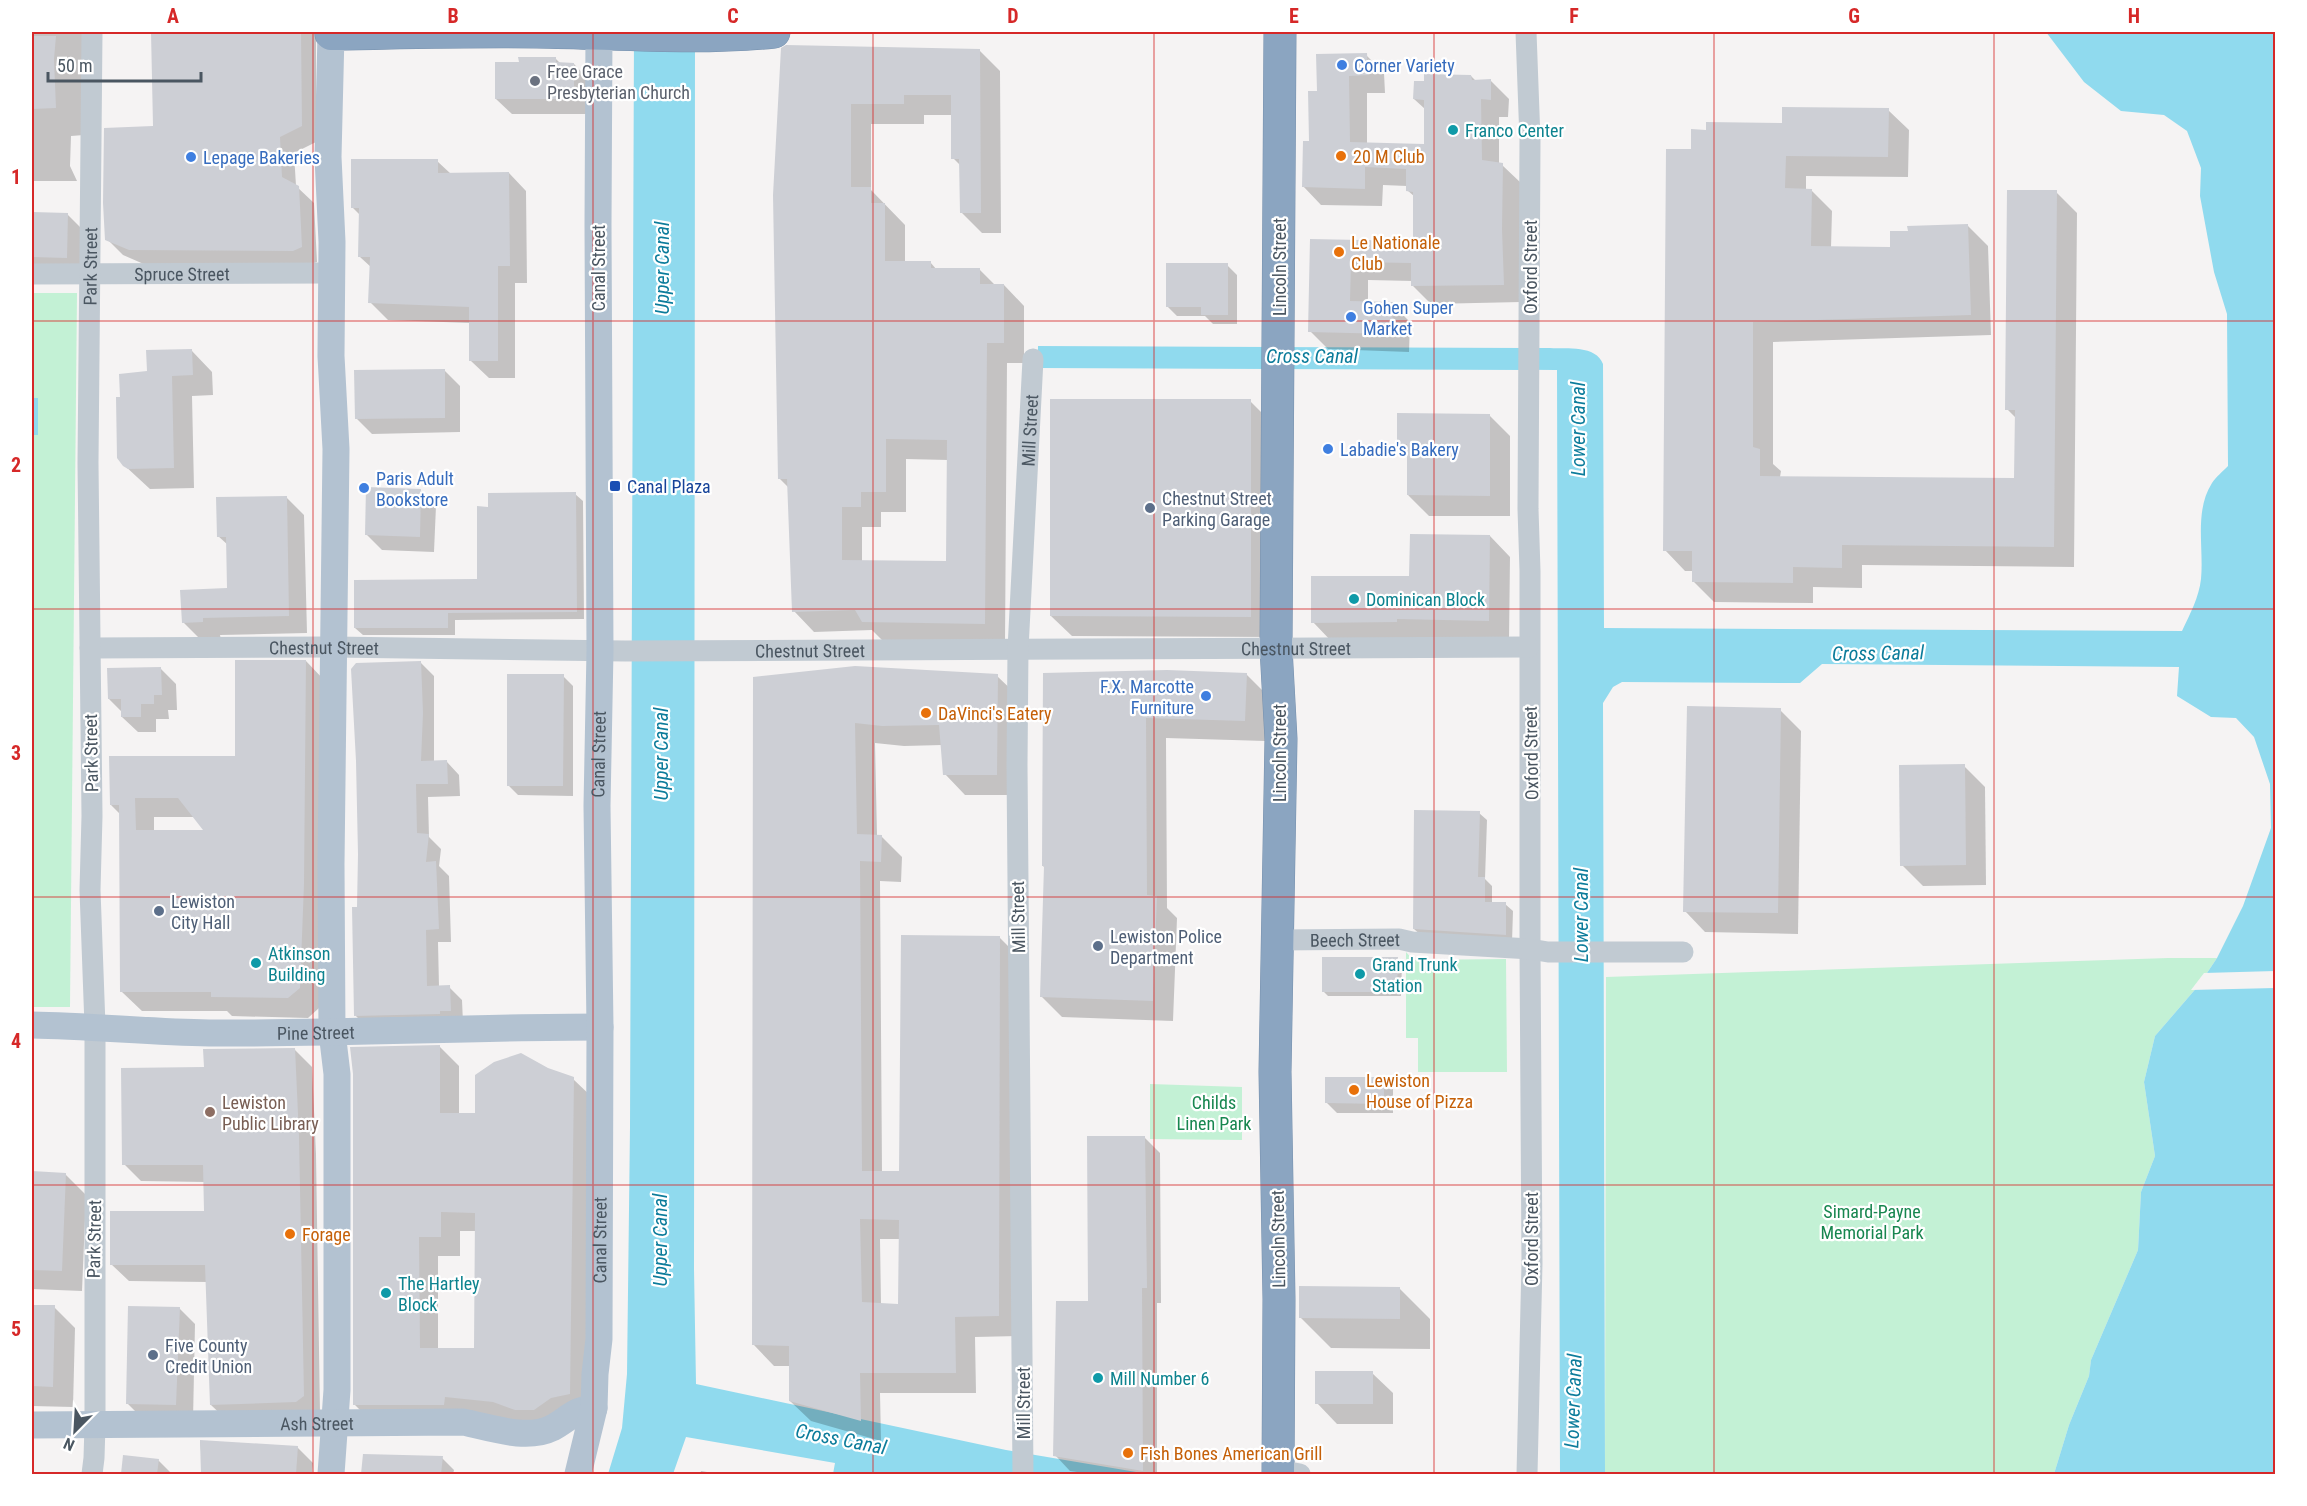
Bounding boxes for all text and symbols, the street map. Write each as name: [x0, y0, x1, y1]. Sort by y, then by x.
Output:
text: A: [167, 4, 179, 28]
text: B: [447, 4, 459, 28]
text: C: [727, 4, 739, 28]
text: D: [1007, 4, 1019, 28]
text: E: [1289, 4, 1299, 28]
text: F: [1569, 4, 1579, 28]
text: G: [1848, 4, 1860, 28]
text: H: [2128, 4, 2140, 28]
scale bar: [48, 45, 201, 83]
text: 50 m: [57, 55, 92, 76]
place label: Corner Variety: [1354, 55, 1455, 76]
marker: Corner Variety: [1335, 58, 1349, 72]
place label: Free Grace Presbyterian Church: [547, 61, 690, 103]
marker: Free Grace Presbyterian Church: [528, 74, 542, 88]
place label: Franco Center: [1465, 120, 1565, 141]
marker: Franco Center: [1446, 123, 1460, 137]
place label: 20 M Club: [1353, 146, 1425, 167]
place label: Lepage Bakeries: [203, 147, 320, 168]
marker: 20 M Club: [1334, 149, 1348, 163]
marker: Lepage Bakeries: [184, 150, 198, 164]
text: 1: [11, 165, 21, 189]
street label: Lincoln Street: [1269, 218, 1290, 316]
street label: Oxford Street: [1520, 220, 1541, 314]
water label: Upper Canal: [650, 221, 674, 315]
street label: Canal Street: [588, 225, 609, 311]
street label: Park Street: [79, 227, 101, 306]
place label: Le Nationale Club: [1351, 232, 1440, 274]
marker: Le Nationale Club: [1332, 245, 1346, 259]
street label: Spruce Street: [134, 263, 230, 284]
place label: Gohen Super Market: [1363, 297, 1454, 339]
marker: Gohen Super Market: [1344, 310, 1358, 324]
water label: Cross Canal: [1266, 344, 1359, 368]
water label: Lower Canal: [1566, 381, 1590, 476]
street label: Mill Street: [1017, 394, 1042, 467]
place label: Labadie's Bakery: [1340, 439, 1459, 460]
marker: Labadie's Bakery: [1321, 442, 1335, 456]
text: 2: [11, 453, 21, 477]
place label: Paris Adult Bookstore: [376, 468, 454, 510]
place label: Canal Plaza: [627, 476, 711, 497]
marker: Canal Plaza: [608, 479, 622, 493]
marker: Paris Adult Bookstore: [357, 481, 371, 495]
place label: Chestnut Street Parking Garage: [1162, 488, 1272, 530]
marker: Chestnut Street Parking Garage: [1143, 501, 1157, 515]
place label: Dominican Block: [1366, 589, 1485, 610]
marker: Dominican Block: [1347, 592, 1361, 606]
street label: Chestnut Street: [269, 636, 379, 658]
street label: Chestnut Street: [1241, 637, 1351, 659]
street label: Chestnut Street: [755, 639, 865, 661]
water label: Cross Canal: [1832, 640, 1925, 666]
place label: F.X. Marcotte Furniture: [1100, 676, 1194, 718]
marker: F.X. Marcotte Furniture: [1199, 689, 1213, 703]
place label: DaVinci's Eatery: [938, 703, 1052, 724]
street label: Lincoln Street: [1269, 704, 1290, 802]
marker: DaVinci's Eatery: [919, 706, 933, 720]
street label: Oxford Street: [1520, 706, 1542, 800]
water label: Upper Canal: [649, 707, 673, 801]
street label: Canal Street: [587, 711, 609, 798]
street label: Park Street: [80, 714, 102, 792]
text: 3: [11, 741, 21, 765]
water label: Lower Canal: [1569, 867, 1593, 962]
street label: Mill Street: [1007, 881, 1029, 953]
place label: Lewiston City Hall: [171, 891, 235, 933]
marker: Lewiston City Hall: [152, 904, 166, 918]
place label: Lewiston Police Department: [1110, 926, 1222, 968]
street label: Beech Street: [1310, 928, 1400, 950]
marker: Lewiston Police Department: [1091, 939, 1105, 953]
place label: Atkinson Building: [268, 943, 330, 985]
place label: Grand Trunk Station: [1372, 954, 1458, 996]
marker: Atkinson Building: [249, 956, 263, 970]
marker: Grand Trunk Station: [1353, 967, 1367, 981]
street label: Pine Street: [277, 1021, 355, 1043]
text: 4: [11, 1029, 21, 1053]
place label: Lewiston House of Pizza: [1366, 1070, 1473, 1112]
marker: Lewiston House of Pizza: [1347, 1083, 1361, 1097]
place label: Lewiston Public Library: [222, 1092, 319, 1134]
park label: Childs Linen Park: [1177, 1092, 1251, 1134]
marker: Lewiston Public Library: [203, 1105, 217, 1119]
street label: Lincoln Street: [1267, 1190, 1289, 1288]
street label: Oxford Street: [1521, 1192, 1542, 1286]
water label: Upper Canal: [648, 1193, 672, 1287]
street label: Canal Street: [589, 1197, 610, 1284]
street label: Park Street: [83, 1200, 105, 1278]
park label: Simard-Payne Memorial Park: [1820, 1201, 1924, 1243]
place label: Forage: [302, 1224, 351, 1245]
marker: Forage: [283, 1227, 297, 1241]
place label: The Hartley Block: [398, 1273, 480, 1315]
marker: The Hartley Block: [379, 1286, 393, 1300]
text: 5: [11, 1317, 21, 1341]
place label: Five County Credit Union: [165, 1335, 252, 1377]
marker: Five County Credit Union: [146, 1348, 160, 1362]
water label: Lower Canal: [1559, 1353, 1587, 1449]
street label: Mill Street: [1013, 1367, 1034, 1439]
place label: Mill Number 6: [1110, 1368, 1209, 1389]
marker: Mill Number 6: [1091, 1371, 1105, 1385]
north arrow: [45, 1401, 105, 1461]
street label: Ash Street: [280, 1412, 354, 1434]
water label: Cross Canal: [793, 1418, 889, 1460]
text: N: [61, 1434, 77, 1455]
place label: Fish Bones American Grill: [1140, 1443, 1322, 1464]
marker: Fish Bones American Grill: [1121, 1446, 1135, 1460]

